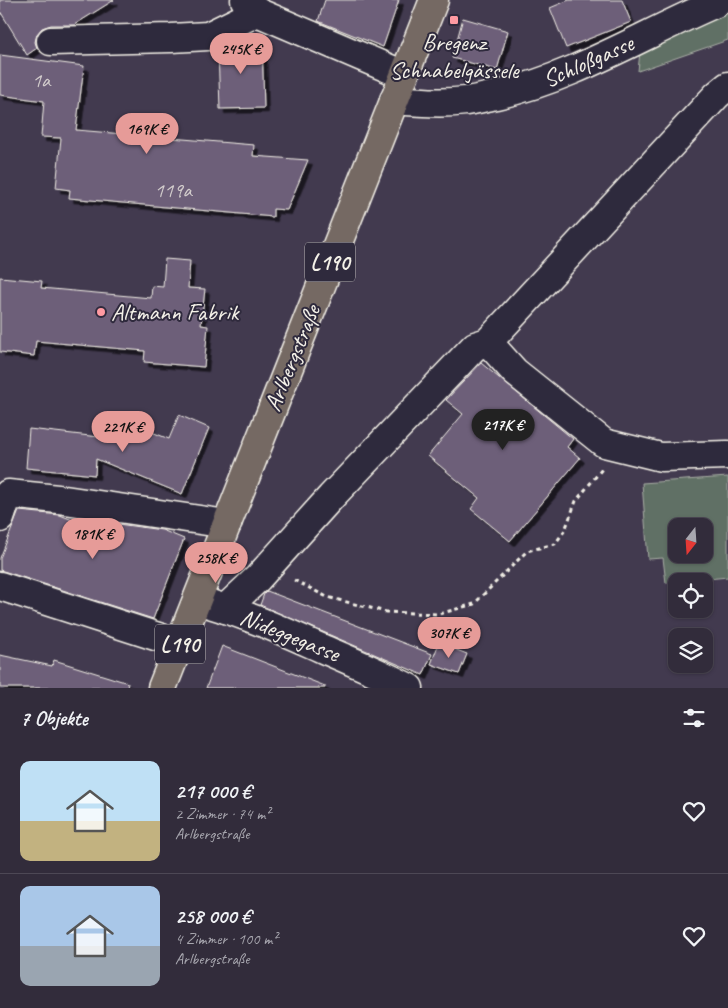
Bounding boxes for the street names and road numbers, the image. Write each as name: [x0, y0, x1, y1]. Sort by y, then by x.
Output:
street label: Schloßgasse: [538, 27, 640, 94]
road number: L190: [305, 242, 355, 282]
street label: Arlbergstraße: [257, 299, 328, 415]
street label: Nideggegasse: [236, 602, 346, 669]
road number: L190: [155, 624, 205, 664]

